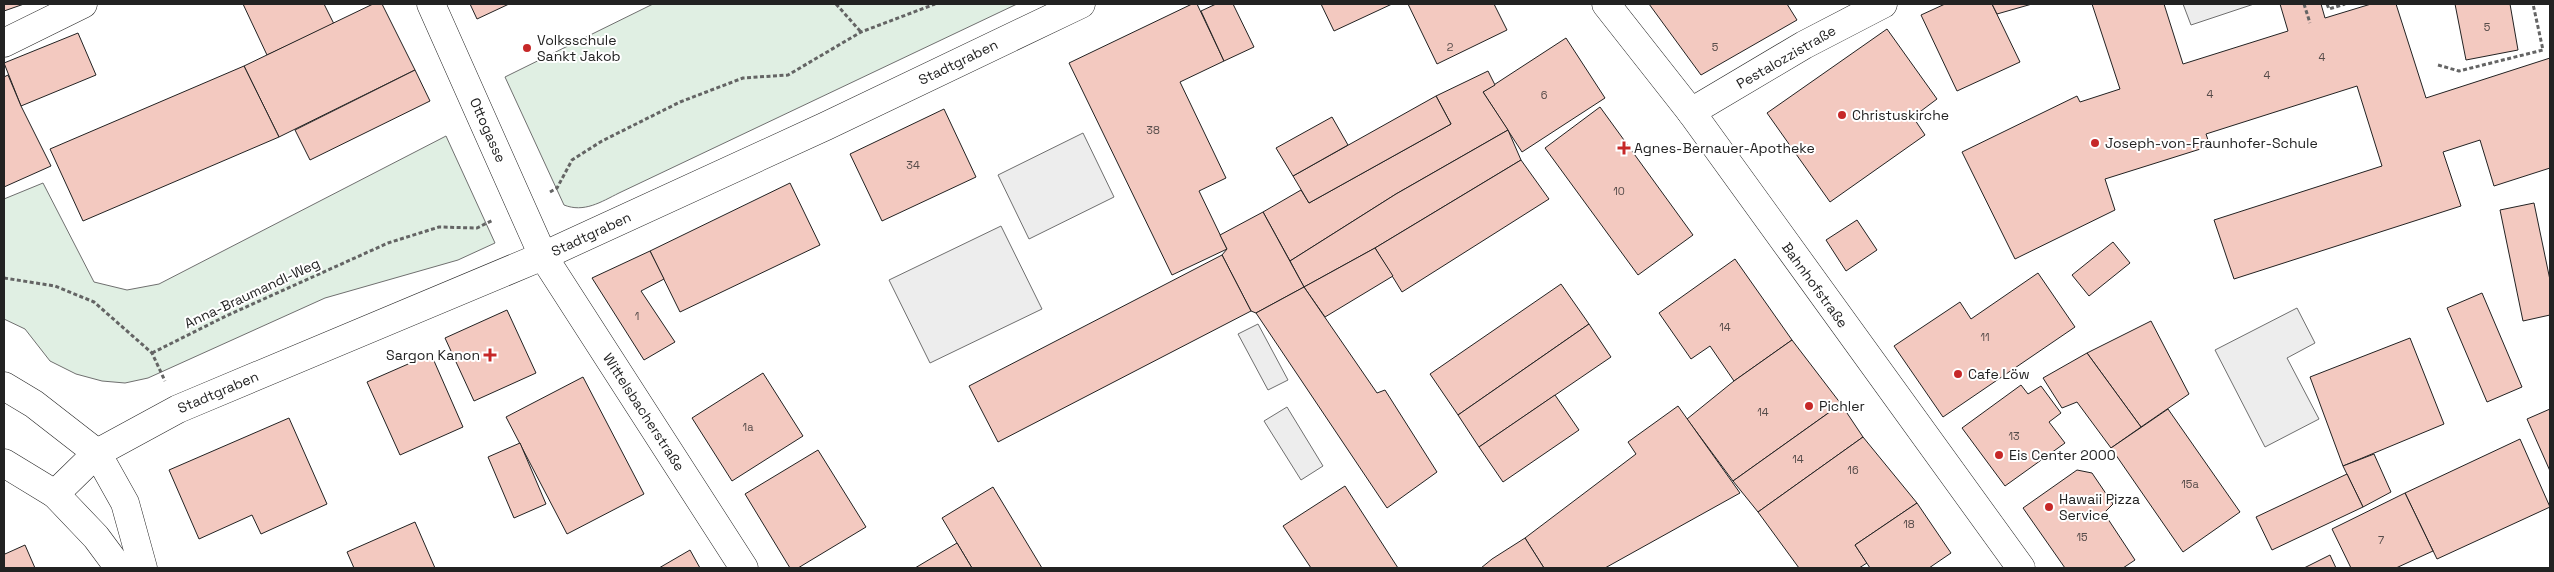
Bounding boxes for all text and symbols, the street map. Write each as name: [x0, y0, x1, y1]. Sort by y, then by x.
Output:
house number: 5: [2484, 20, 2491, 34]
street label: Pestalozzistraße: [1733, 21, 1839, 93]
place label: Volksschule Sankt Jakob: [537, 31, 621, 65]
street label: Stadtgraben: [915, 35, 1001, 89]
house number: 2: [1447, 40, 1454, 54]
house number: 5: [1712, 40, 1719, 54]
marker: Volksschule Sankt Jakob: [521, 42, 533, 54]
house number: 4: [2319, 50, 2326, 64]
house number: 4: [2264, 68, 2271, 82]
house number: 4: [2207, 87, 2214, 101]
house number: 6: [1541, 88, 1548, 102]
street label: Ottogasse: [466, 95, 510, 165]
place label: Christuskirche: [1852, 106, 1949, 124]
marker: Christuskirche: [1836, 109, 1848, 121]
house number: 38: [1146, 123, 1160, 137]
place label: Joseph-von-Fraunhofer-Schule: [2105, 134, 2318, 152]
marker: Joseph-von-Fraunhofer-Schule: [2089, 137, 2101, 149]
place label: Agnes-Bernauer-Apotheke: [1634, 139, 1815, 157]
marker: Agnes-Bernauer-Apotheke: [1618, 142, 1630, 154]
house number: 34: [906, 158, 920, 172]
house number: 10: [1613, 184, 1625, 198]
street label: Stadtgraben: [548, 208, 634, 260]
street label: Bahnhofstraße: [1778, 239, 1852, 331]
street label: Anna-Braumandl-Weg: [181, 254, 323, 332]
house number: 1: [635, 309, 639, 323]
house number: 14: [1719, 320, 1731, 334]
house number: 11: [1980, 330, 1990, 344]
place label: Sargon Kanon: [386, 346, 480, 364]
marker: Sargon Kanon: [484, 349, 496, 361]
street label: Wittelsbacherstraße: [599, 350, 689, 474]
place label: Cafe Löw: [1968, 365, 2030, 383]
street label: Stadtgraben: [175, 367, 261, 417]
marker: Cafe Löw: [1952, 368, 1964, 380]
place label: Pichler: [1819, 397, 1865, 415]
marker: Pichler: [1803, 400, 1815, 412]
house number: 14: [1757, 405, 1769, 419]
house number: 1a: [743, 420, 754, 434]
house number: 13: [2008, 429, 2020, 443]
place label: Eis Center 2000: [2009, 446, 2116, 464]
marker: Eis Center 2000: [1993, 449, 2005, 461]
house number: 14: [1792, 452, 1804, 466]
house number: 16: [1847, 463, 1859, 477]
house number: 15a: [2181, 477, 2199, 491]
place label: Hawaii Pizza Service: [2059, 490, 2140, 524]
marker: Hawaii Pizza Service: [2043, 501, 2055, 513]
house number: 18: [1903, 517, 1915, 531]
house number: 15: [2076, 530, 2088, 544]
house number: 7: [2378, 533, 2384, 547]

